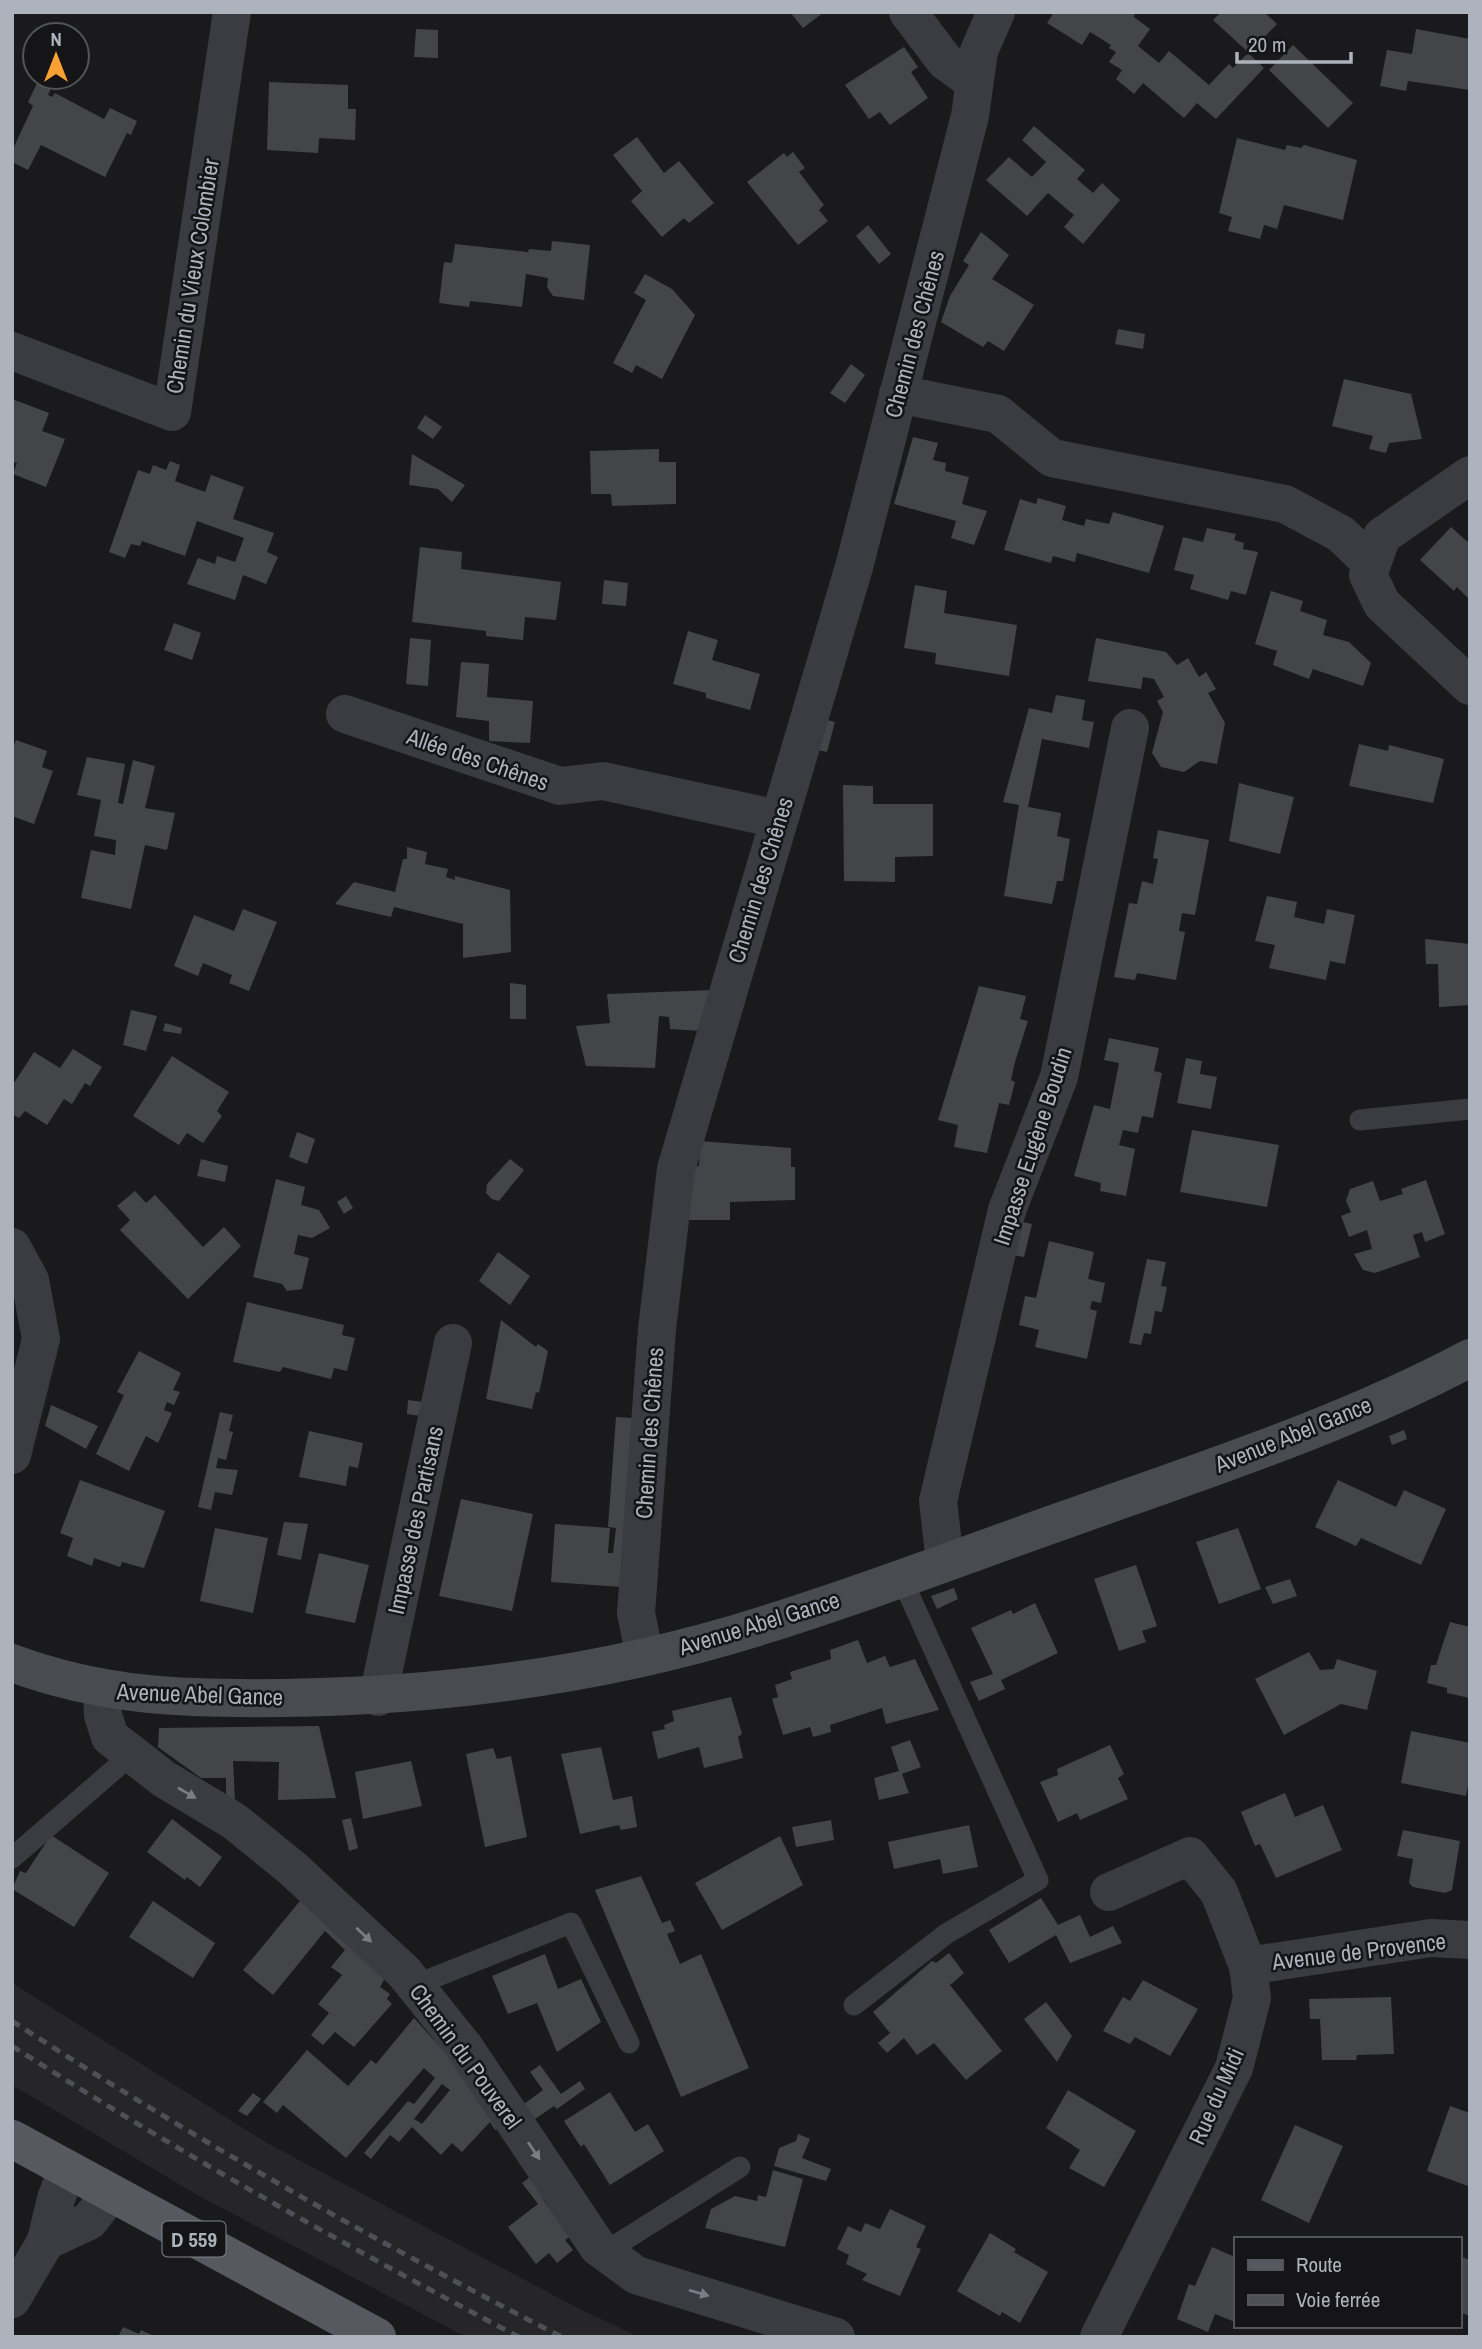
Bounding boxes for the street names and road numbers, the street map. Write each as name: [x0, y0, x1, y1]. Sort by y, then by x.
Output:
street label: Chemin du Vieux Colombier: [158, 156, 226, 396]
street label: Chemin des Chênes: [877, 247, 951, 421]
street label: Allée des Chênes: [402, 720, 553, 798]
street label: Chemin des Chênes: [720, 793, 800, 967]
street label: Impasse Eugène Boudin: [985, 1043, 1079, 1249]
street label: Chemin des Chênes: [628, 1346, 670, 1520]
street label: Avenue Abel Gance: [1209, 1388, 1376, 1480]
street label: Impasse des Partisans: [380, 1423, 450, 1617]
street label: Avenue Abel Gance: [674, 1584, 843, 1662]
street label: Avenue Abel Gance: [115, 1676, 284, 1712]
street label: Avenue de Provence: [1269, 1925, 1448, 1977]
street label: Chemin du Pouverel: [403, 1977, 529, 2135]
street label: Rue du Midi: [1181, 2043, 1251, 2149]
road number: D 559: [162, 2222, 226, 2256]

